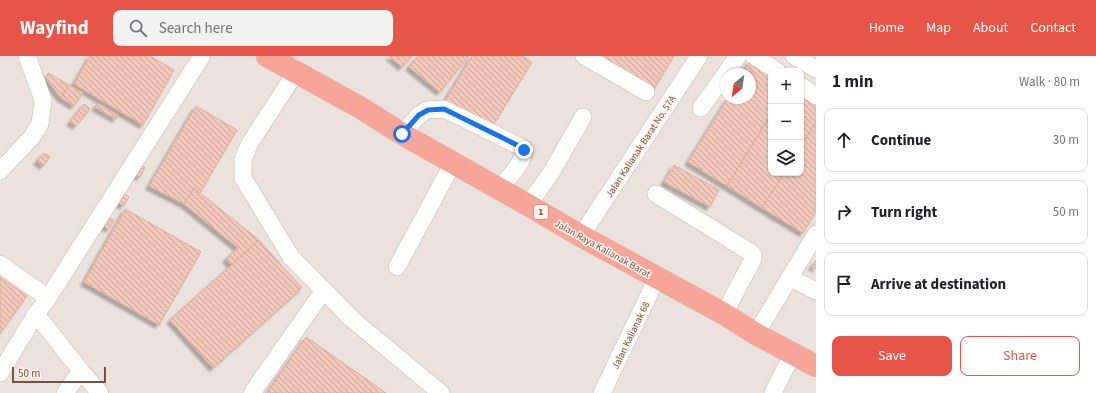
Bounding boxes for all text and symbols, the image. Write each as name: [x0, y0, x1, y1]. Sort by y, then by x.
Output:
search box: [113, 10, 393, 46]
text: Wayfind: [20, 15, 89, 42]
icon: search: [127, 17, 149, 39]
text: Search here: [159, 18, 233, 39]
text: Home: [869, 18, 904, 38]
text: Map: [926, 18, 951, 38]
text: About: [973, 18, 1008, 38]
text: Contact: [1030, 18, 1076, 38]
north arrow: [720, 68, 756, 104]
map controls: [768, 68, 804, 176]
button: +: [768, 68, 804, 104]
text: 1 min: [832, 70, 873, 94]
text: Walk · 80 m: [1019, 73, 1080, 91]
street label: Jalan Kalianak Barat No. 57A: [602, 92, 680, 200]
button: −: [768, 104, 804, 140]
route start: [393, 125, 411, 143]
icon: ahead: [833, 129, 855, 151]
text: Continue: [871, 130, 931, 151]
text: 30 m: [1053, 131, 1079, 149]
button: layers: [768, 140, 804, 176]
route end: [515, 141, 533, 159]
icon: right: [833, 201, 855, 223]
text: Turn right: [871, 202, 937, 223]
text: 50 m: [1053, 203, 1079, 221]
road number: 1: [534, 205, 548, 219]
street label: Jalan Raya Kalianak Barat: [552, 217, 654, 281]
icon: arrive: [833, 273, 855, 295]
text: Arrive at destination: [871, 274, 1006, 295]
street label: Jalan Kalianak 68: [609, 299, 653, 371]
button: Save: [832, 336, 952, 376]
button: Share: [960, 336, 1080, 376]
scale bar: [12, 365, 106, 384]
text: 50 m: [18, 366, 40, 381]

